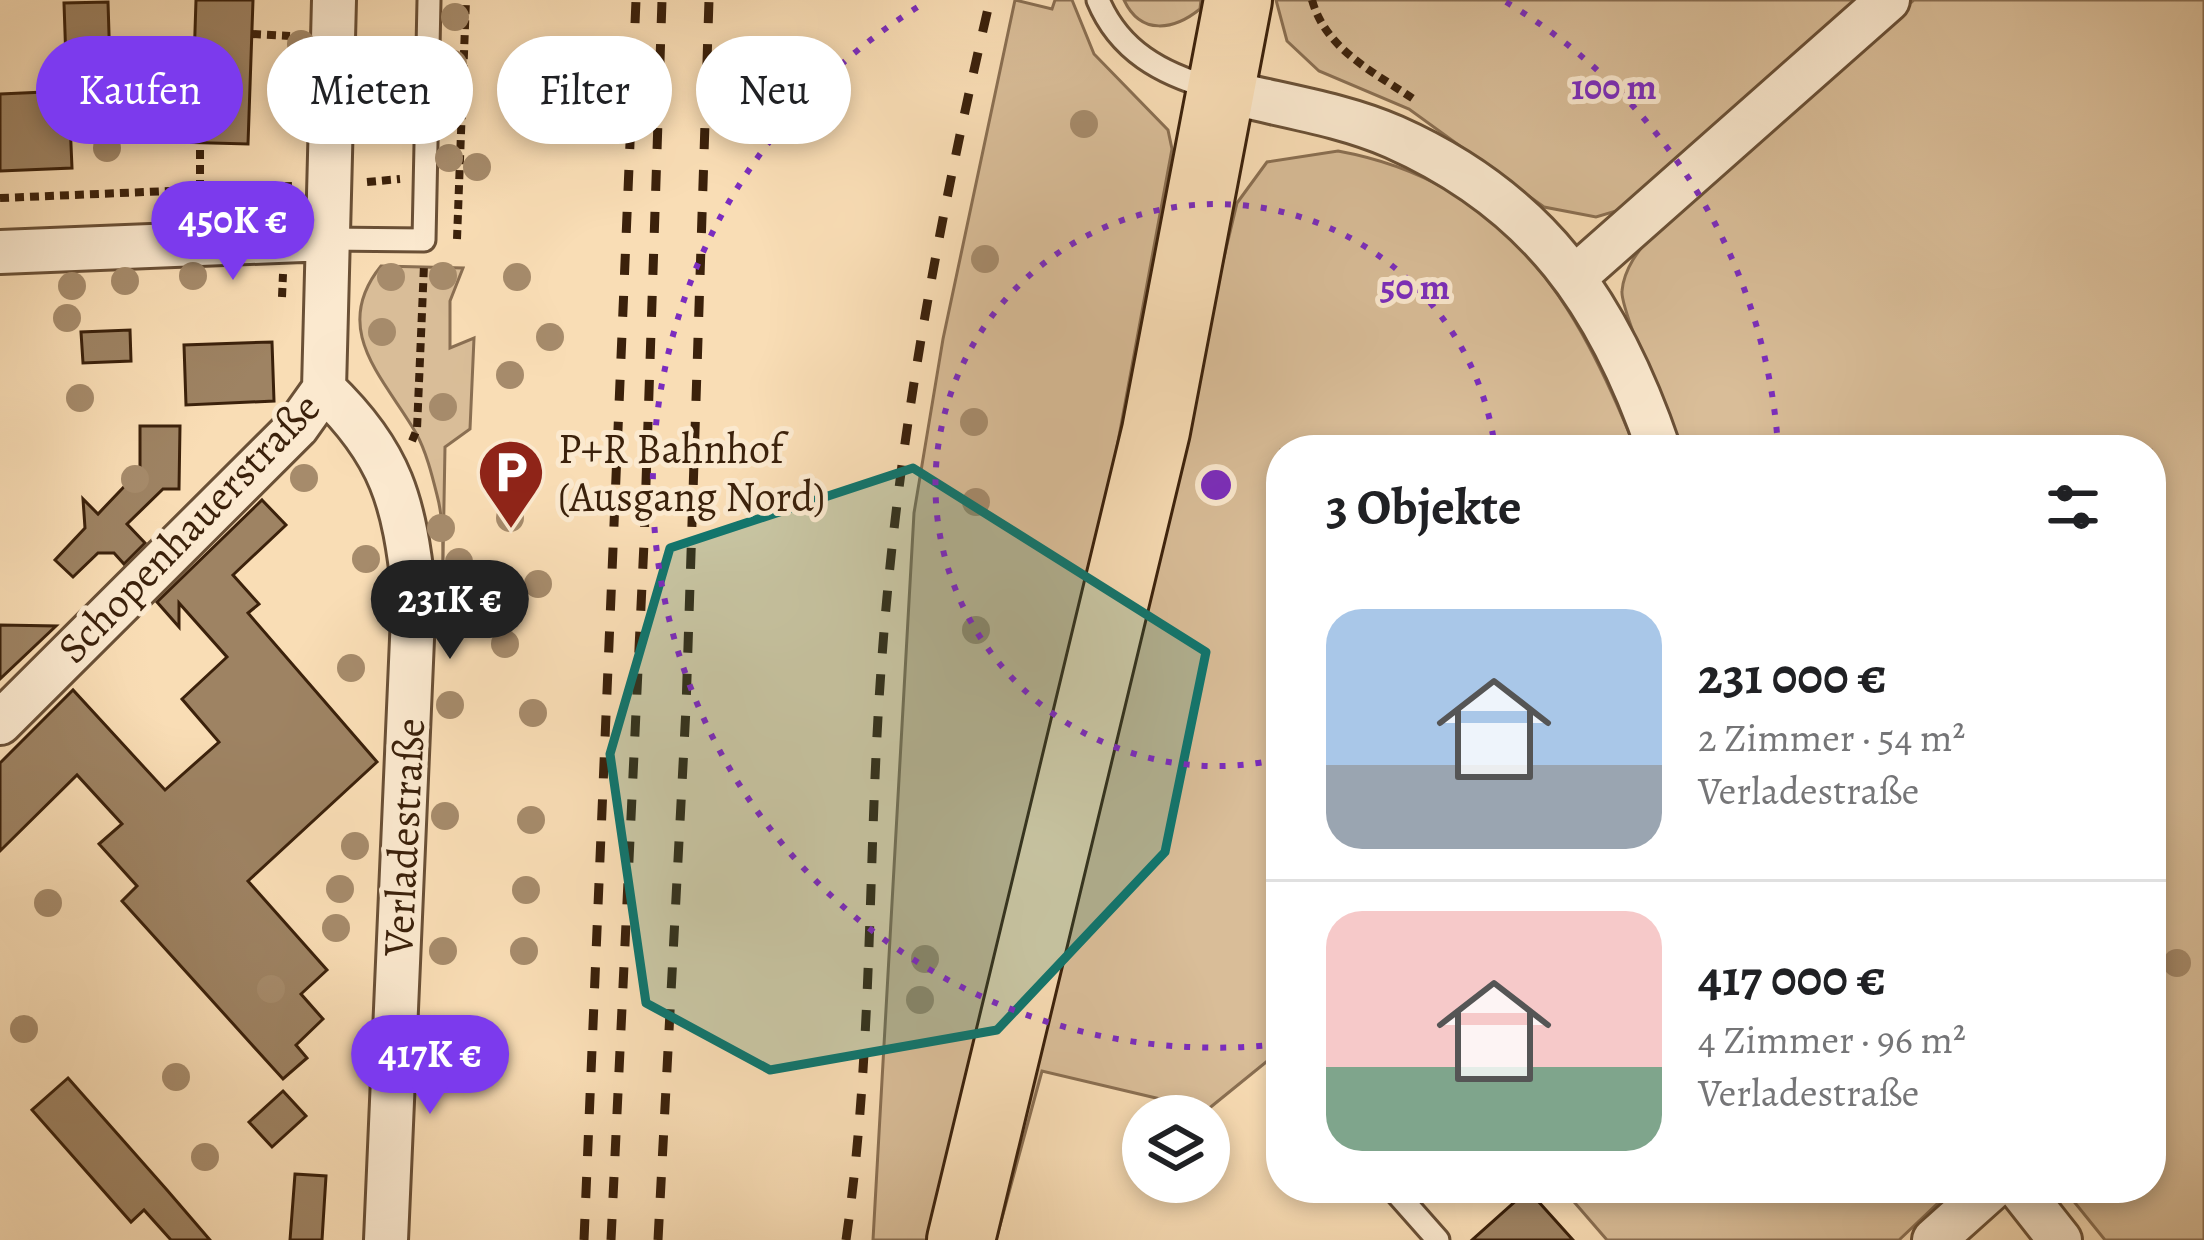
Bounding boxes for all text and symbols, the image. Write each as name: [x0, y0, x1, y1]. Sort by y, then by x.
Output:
chip: Kaufen: [36, 36, 243, 144]
chip: Mieten: [267, 36, 473, 144]
chip: Filter: [497, 36, 672, 144]
chip: Neu: [696, 36, 851, 144]
text: 100 m: [1571, 62, 1657, 111]
pin: 450K €: [135, 181, 331, 283]
text: 450K €: [178, 193, 288, 246]
text: 50 m: [1380, 262, 1450, 311]
street label: Schopenhauerstraße: [44, 380, 332, 675]
place label: P+R Bahnhof (Ausgang Nord): [558, 420, 825, 525]
parking icon: P+R Bahnhof (Ausgang Nord): [476, 437, 546, 531]
centre of rings: [1195, 464, 1237, 506]
text: 3 Objekte: [1326, 472, 1522, 542]
icon: filters: [2040, 474, 2106, 540]
pin: 231K €: [352, 560, 548, 662]
text: 231K €: [398, 572, 502, 625]
text: 231 000 €: [1698, 641, 1887, 711]
icon: home: [1422, 657, 1566, 801]
text: 2 Zimmer · 54 m²: [1698, 711, 1965, 764]
street label: Verladestraße: [369, 717, 438, 958]
text: Verladestraße: [1698, 764, 1919, 817]
text: 417 000 €: [1698, 943, 1886, 1013]
icon: home: [1422, 959, 1566, 1103]
text: 4 Zimmer · 96 m²: [1698, 1013, 1966, 1066]
pin: 417K €: [332, 1015, 528, 1117]
text: 417K €: [378, 1027, 482, 1080]
text: Verladestraße: [1698, 1066, 1919, 1119]
map controls: [1122, 1095, 1230, 1203]
button: layers: [1122, 1095, 1230, 1203]

